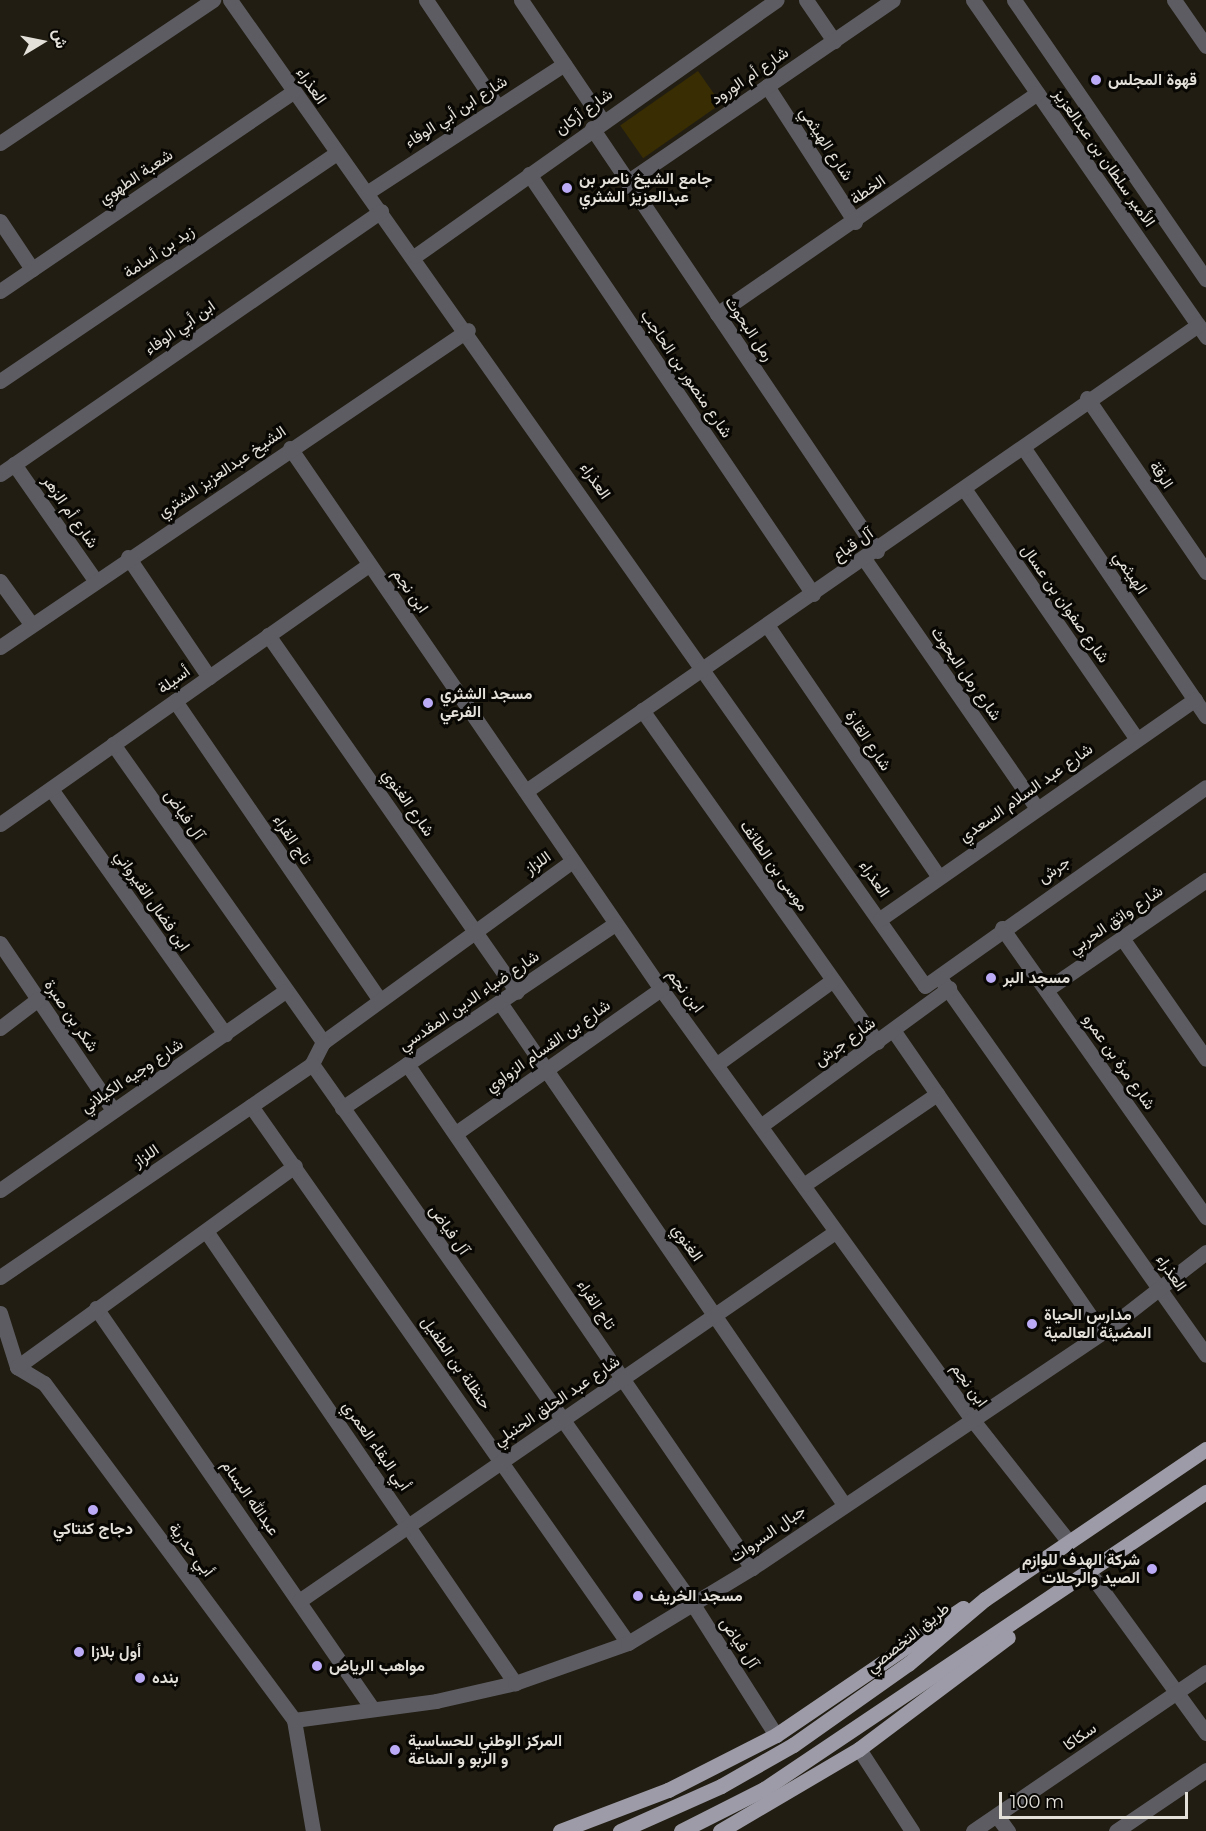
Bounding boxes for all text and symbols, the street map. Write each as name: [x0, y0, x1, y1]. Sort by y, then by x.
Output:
north arrow: [12, 12, 72, 72]
text: ش: [49, 28, 71, 50]
street label: شارع أم الورود: [708, 43, 792, 109]
street label: العذراء: [292, 64, 330, 108]
place label: قهوة المجلس: [1108, 70, 1197, 90]
street label: شارع ابن أبي الوفاء: [401, 72, 511, 152]
marker: قهوة المجلس: [1089, 73, 1103, 87]
street label: شارع أركان: [552, 85, 616, 139]
street label: الأمير سلطان بن عبدالعزيز: [1049, 85, 1159, 231]
street label: شارع الهيثمي: [795, 104, 857, 184]
street label: شعبة الطهوي: [95, 145, 177, 209]
place label: جامع الشيخ ناصر بن عبدالعزيز الشثري: [579, 169, 712, 207]
street label: الخطة: [847, 171, 889, 209]
marker: جامع الشيخ ناصر بن عبدالعزيز الشثري: [560, 181, 574, 195]
street label: زيد بن أسامة: [120, 221, 198, 283]
street label: رمل البحوث: [720, 293, 778, 365]
street label: ابن أبي الوفاء: [141, 297, 219, 359]
street label: شارع منصور بن الحاجب: [636, 306, 736, 442]
street label: الشيخ عبدالعزيز الشتري: [154, 422, 290, 522]
street label: الرقة: [1145, 458, 1177, 492]
street label: العذراء: [576, 459, 614, 503]
street label: شارع أم الزهر: [38, 472, 102, 552]
street label: آل قباع: [829, 524, 877, 566]
street label: شارع صفوان بن عسال: [1017, 541, 1113, 667]
street label: الهيثمي: [1109, 548, 1151, 598]
street label: ابن نجم: [388, 565, 432, 617]
street label: شارع رمل البحوث: [927, 623, 1005, 725]
street label: أسيلة: [154, 662, 194, 698]
place label: مسجد الشثري الفرعي: [440, 684, 532, 722]
marker: مسجد الشثري الفرعي: [421, 696, 435, 710]
street label: شارع القارة: [841, 707, 895, 775]
street label: شارع عبد السلام السعدي: [955, 740, 1097, 846]
street label: شارع الغنوي: [378, 766, 438, 840]
street label: آل فياض: [160, 786, 208, 844]
street label: تاج القراء: [268, 811, 316, 869]
street label: موسى بن الطائف: [736, 817, 812, 915]
street label: ابن فضال القيرواني: [110, 847, 194, 955]
street label: اللزاز: [521, 847, 555, 879]
street label: جرش: [1034, 852, 1074, 888]
street label: العذراء: [855, 857, 893, 901]
street label: شارع واثق الحربي: [1065, 881, 1167, 959]
street label: شارع ضياء الدين المقدسي: [395, 947, 543, 1055]
street label: ابن نجم: [662, 965, 708, 1017]
place label: مسجد البر: [1003, 968, 1070, 988]
marker: مسجد البر: [984, 971, 998, 985]
street label: شكر بن صبرة: [40, 976, 102, 1056]
street label: شارع بن القسام الزواوي: [482, 996, 614, 1096]
street label: شارع مرة بن عمرو: [1079, 1010, 1159, 1114]
street label: شارع جرش: [811, 1013, 879, 1071]
street label: شارع وجيه الكيلاني: [77, 1035, 187, 1117]
street label: اللزاز: [129, 1140, 163, 1172]
street label: آل فياض: [425, 1201, 473, 1259]
street label: الغنوي: [667, 1221, 707, 1265]
street label: العذراء: [1152, 1251, 1190, 1295]
street label: تاج القراء: [572, 1276, 620, 1334]
place label: مدارس الحياة المضيئة العالمية: [1044, 1305, 1151, 1343]
street label: حنظلة بن الطفيل: [417, 1313, 495, 1413]
marker: مدارس الحياة المضيئة العالمية: [1025, 1317, 1039, 1331]
street label: شارع عبد الحلق الحنبلي: [490, 1352, 624, 1450]
street label: ابن نجم: [947, 1359, 991, 1411]
street label: أبي البقاء العمري: [338, 1397, 414, 1495]
street label: عبدالله البسام: [217, 1457, 283, 1539]
street label: جبال السروات: [727, 1501, 809, 1567]
marker: دجاج كنتاكي: [86, 1503, 100, 1517]
place label: دجاج كنتاكي: [53, 1519, 133, 1539]
street label: أبي حدرية: [165, 1519, 217, 1581]
place label: شركة الهدف للوازم الصيد والرحلات: [1022, 1550, 1140, 1588]
marker: شركة الهدف للوازم الصيد والرحلات: [1145, 1562, 1159, 1576]
place label: مسجد الخريف: [650, 1586, 743, 1606]
marker: مسجد الخريف: [631, 1589, 645, 1603]
street label: طريق التخصصي: [863, 1599, 953, 1677]
street label: آل فياض: [716, 1614, 762, 1672]
place label: أول بلازا: [91, 1642, 141, 1662]
marker: أول بلازا: [72, 1645, 86, 1659]
place label: مواهب الرياض: [329, 1656, 425, 1676]
marker: مواهب الرياض: [310, 1659, 324, 1673]
place label: بنده: [152, 1668, 179, 1688]
marker: بنده: [133, 1671, 147, 1685]
street label: سكاكا: [1060, 1719, 1100, 1755]
place label: المركز الوطني للحساسية و الربو و المناعة: [408, 1731, 562, 1769]
marker: المركز الوطني للحساسية و الربو و المناعة: [386, 1741, 404, 1759]
scale bar: [1002, 1780, 1191, 1818]
text: 100 m: [1010, 1791, 1064, 1813]

